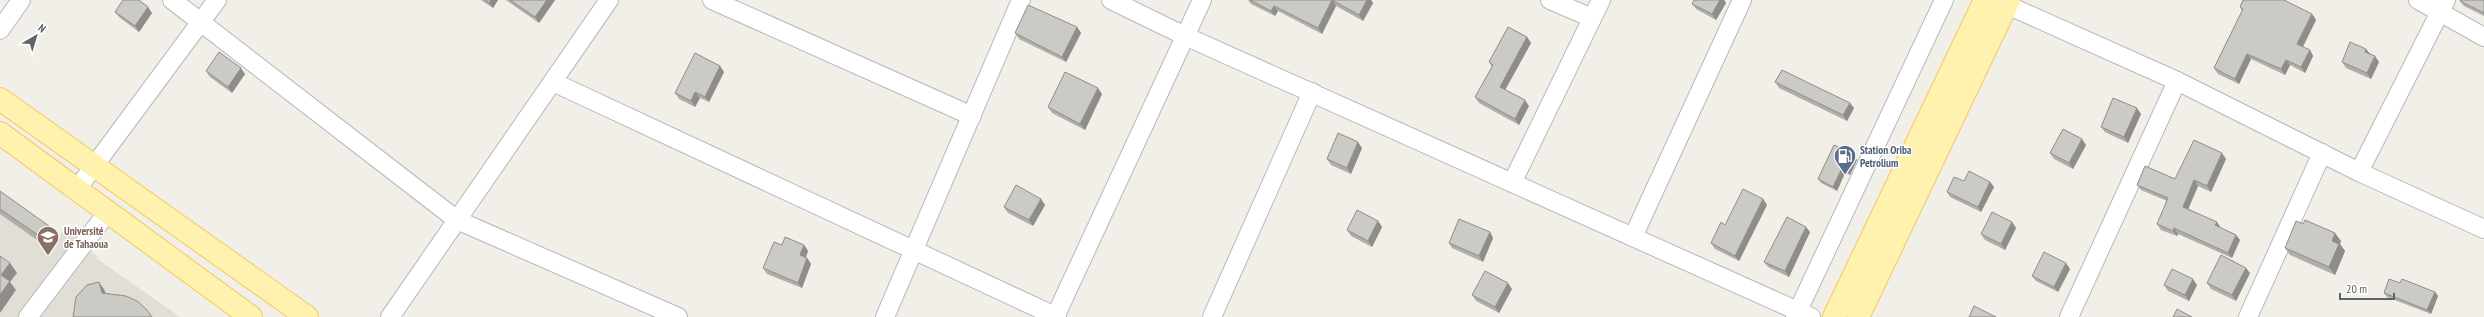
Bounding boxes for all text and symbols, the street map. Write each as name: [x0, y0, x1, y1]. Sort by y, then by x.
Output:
north arrow: [16, 16, 56, 56]
text: N: [36, 21, 49, 35]
fuel station icon: Station Oriba Petrolium: [1832, 143, 1858, 176]
place label: Station Oriba Petrolium: [1860, 143, 1912, 170]
school or university icon: Université de Tahaoua: [35, 224, 61, 257]
place label: Université de Tahaoua: [64, 224, 109, 251]
scale bar: [2340, 275, 2394, 301]
text: 20 m: [2346, 281, 2367, 296]

